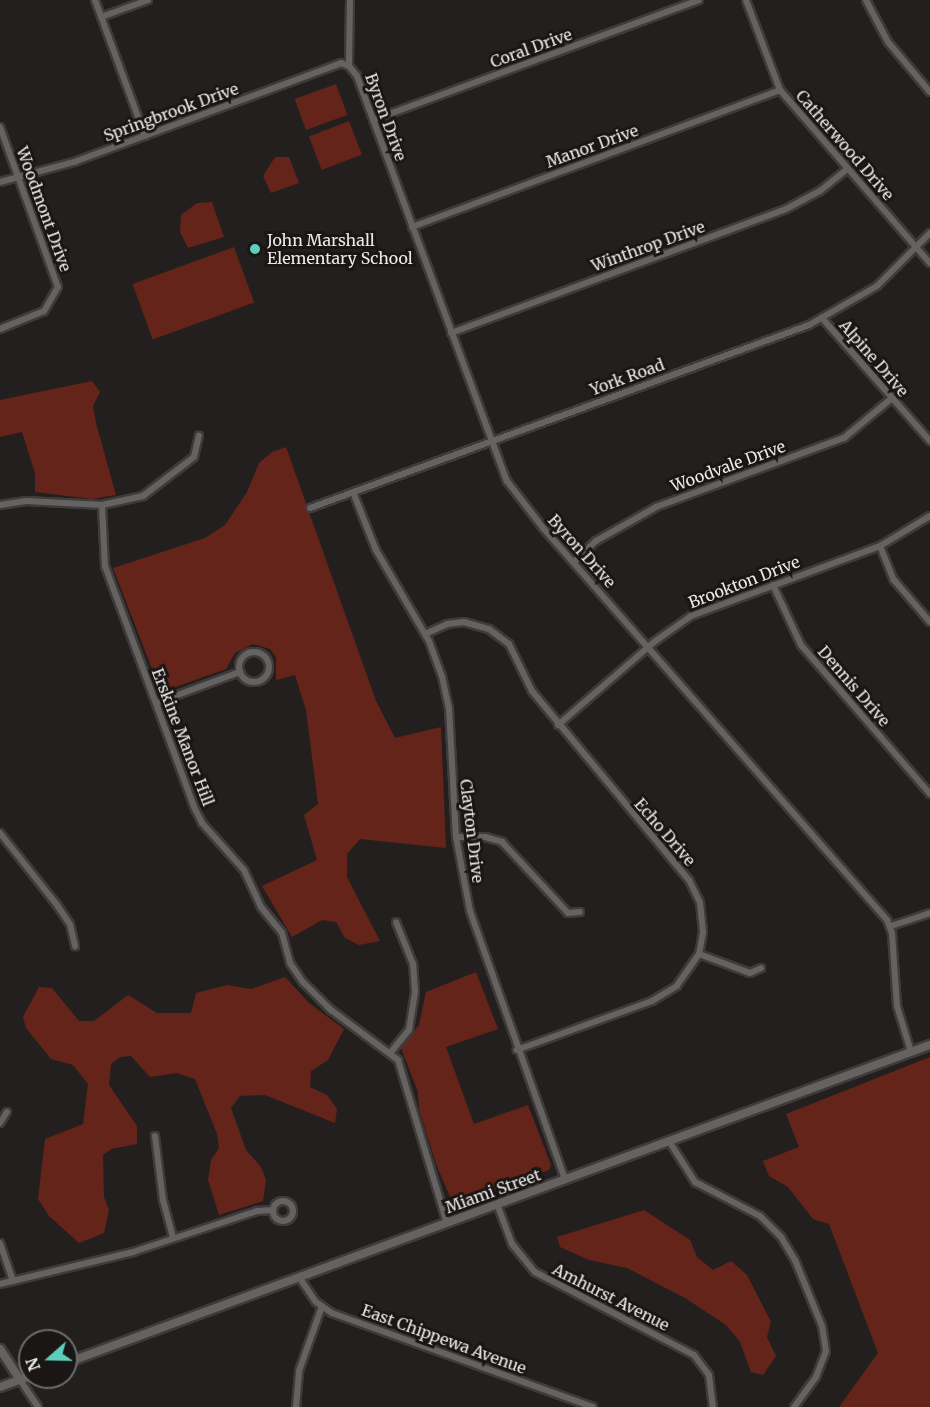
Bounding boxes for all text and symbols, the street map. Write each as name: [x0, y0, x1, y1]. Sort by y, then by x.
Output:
street label: Coral Drive: [488, 24, 574, 72]
street label: Byron Drive: [361, 71, 411, 163]
street label: Springbrook Drive: [101, 79, 241, 145]
street label: Catherwood Drive: [792, 86, 898, 204]
street label: Manor Drive: [543, 120, 641, 172]
street label: Woodmont Drive: [12, 144, 76, 274]
street label: Winthrop Drive: [589, 217, 707, 275]
place label: John Marshall Elementary School: [267, 230, 413, 268]
marker: John Marshall Elementary School: [248, 242, 262, 256]
street label: Alpine Drive: [835, 316, 913, 400]
street label: York Road: [587, 355, 667, 399]
street label: Woodvale Drive: [668, 436, 788, 496]
street label: Byron Drive: [544, 510, 620, 592]
street label: Brookton Drive: [686, 552, 802, 612]
street label: Dennis Drive: [814, 642, 894, 730]
street label: Erskine Manor Hill: [148, 665, 218, 809]
street label: Clayton Drive: [456, 778, 488, 884]
street label: Echo Drive: [630, 794, 700, 870]
street label: Miami Street: [443, 1165, 543, 1217]
street label: Amhurst Avenue: [549, 1259, 673, 1335]
street label: East Chippewa Avenue: [359, 1300, 529, 1378]
north arrow: [18, 1329, 78, 1389]
text: N: [21, 1355, 45, 1374]

